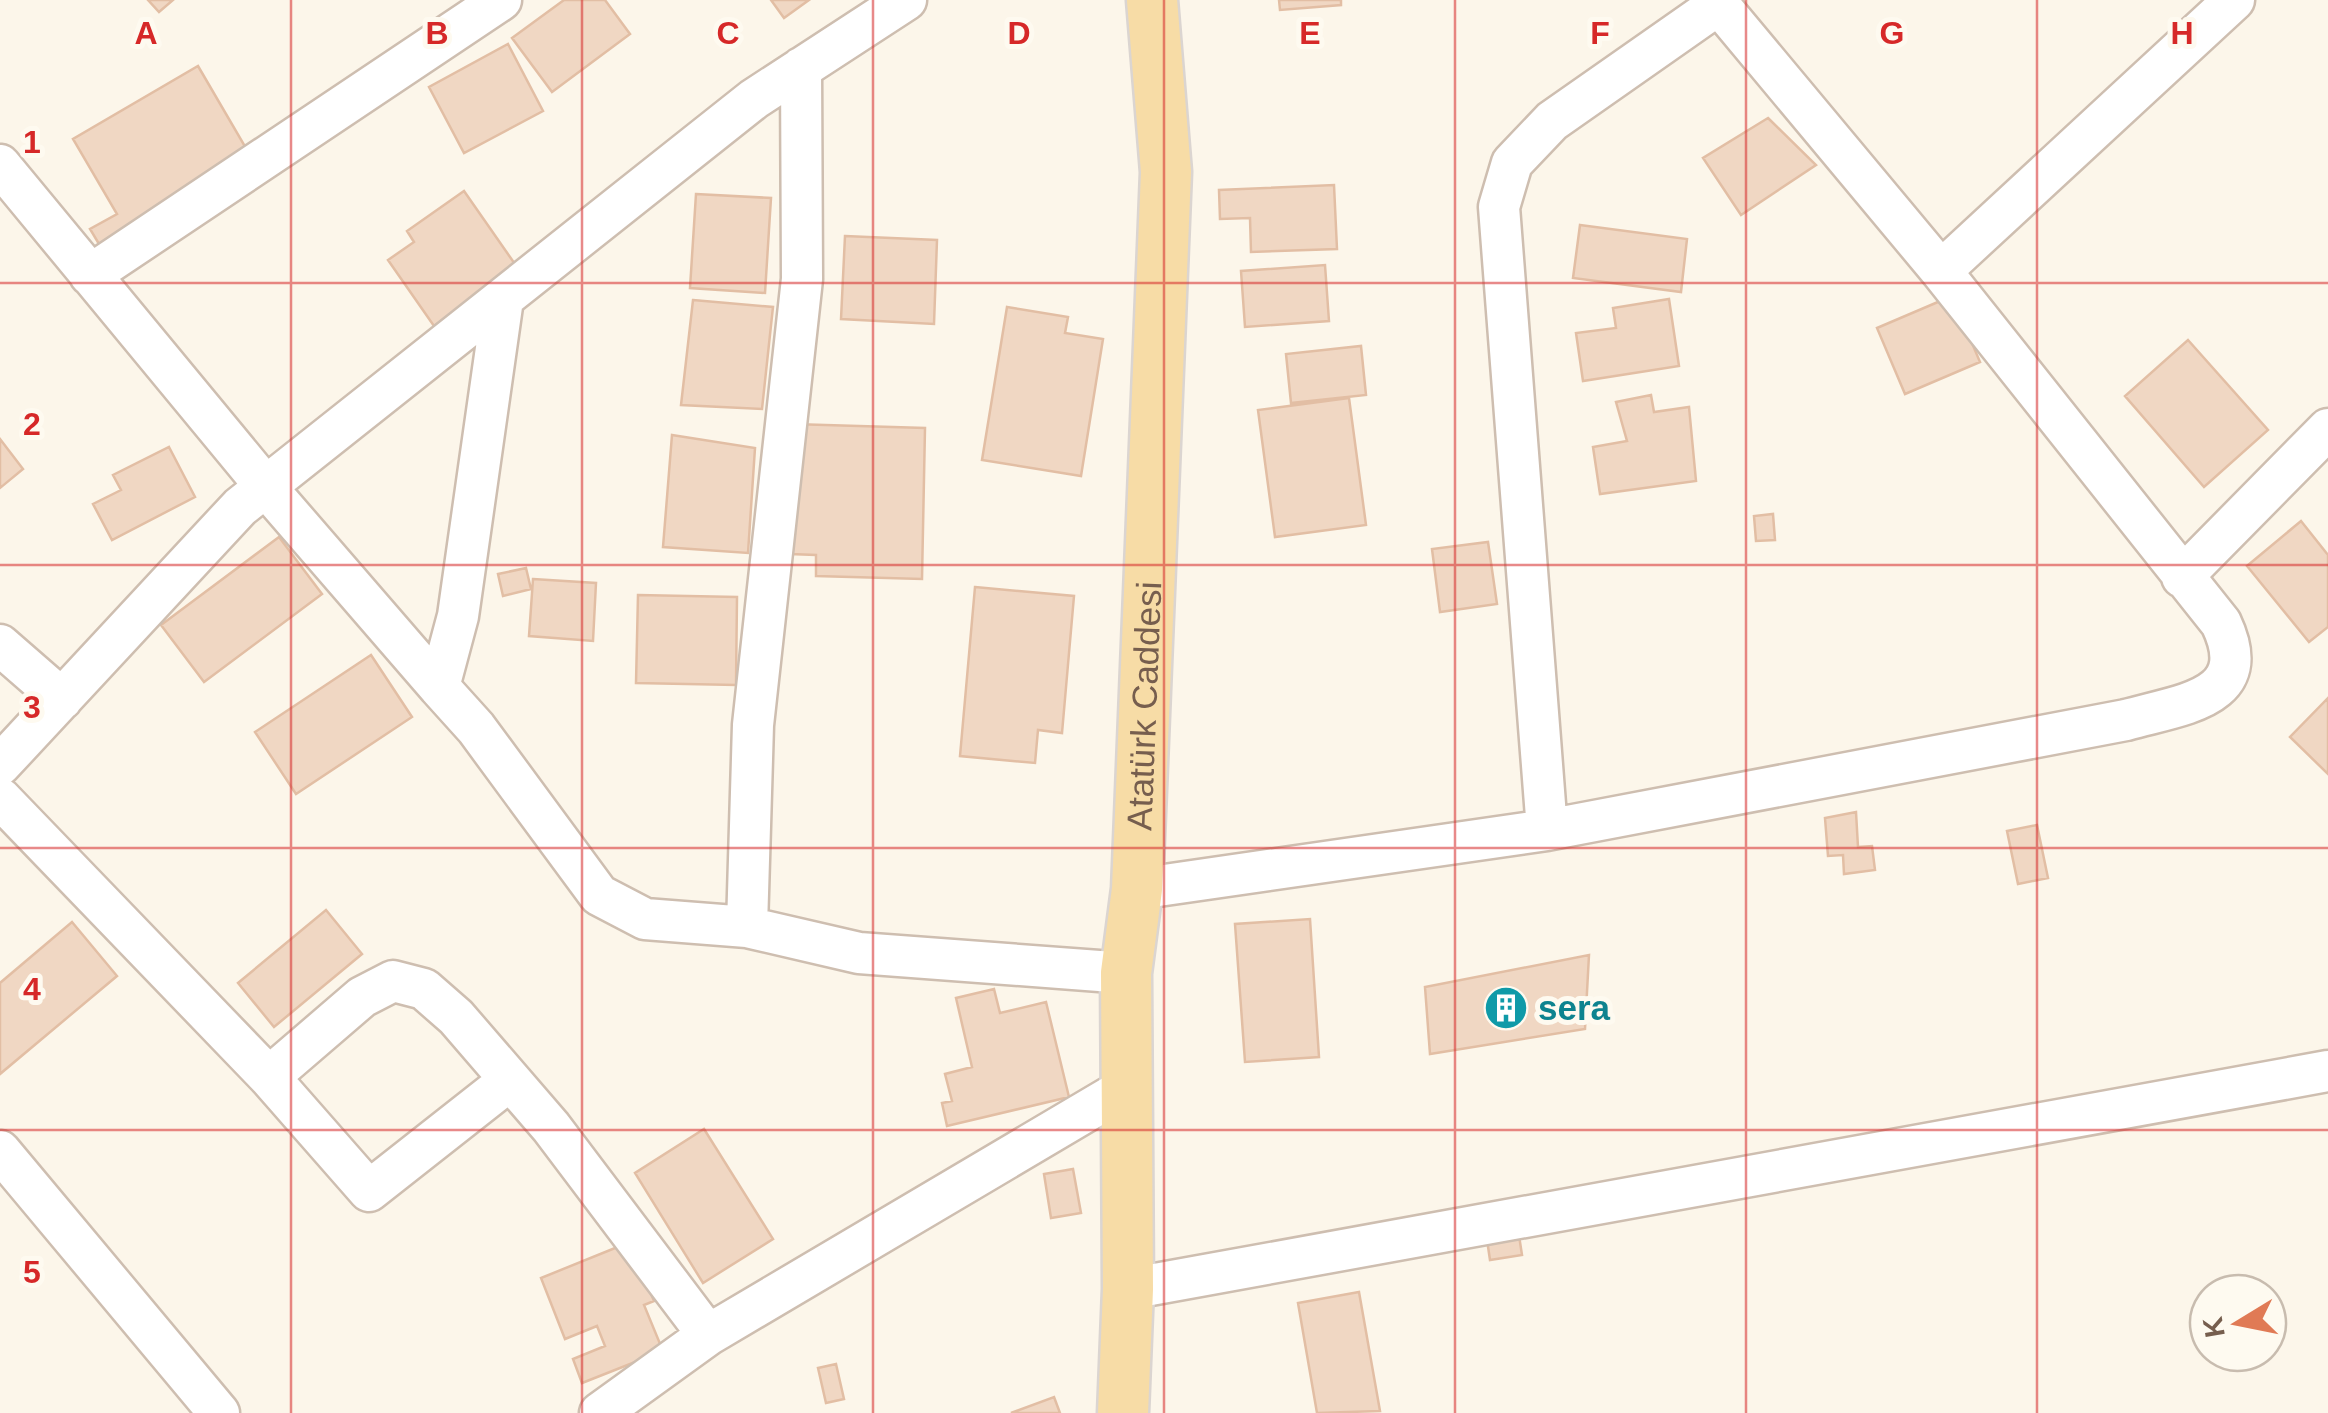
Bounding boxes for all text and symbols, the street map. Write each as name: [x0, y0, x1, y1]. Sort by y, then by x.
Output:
text: A: [134, 15, 158, 51]
text: B: [425, 15, 449, 51]
text: C: [716, 15, 740, 51]
text: D: [1007, 15, 1031, 51]
text: E: [1299, 15, 1321, 51]
text: F: [1590, 15, 1610, 51]
text: G: [1880, 15, 1904, 51]
text: H: [2170, 15, 2194, 51]
text: 1: [23, 124, 41, 160]
text: 2: [23, 406, 41, 442]
street label: Atatürk Caddesi: [1119, 581, 1168, 831]
text: 3: [23, 689, 41, 725]
text: 4: [23, 971, 41, 1007]
building icon: sera: [1483, 985, 1529, 1031]
place label: sera: [1538, 988, 1611, 1027]
text: 5: [23, 1254, 41, 1290]
north arrow: [2188, 1273, 2288, 1373]
text: K: [2197, 1315, 2231, 1340]

